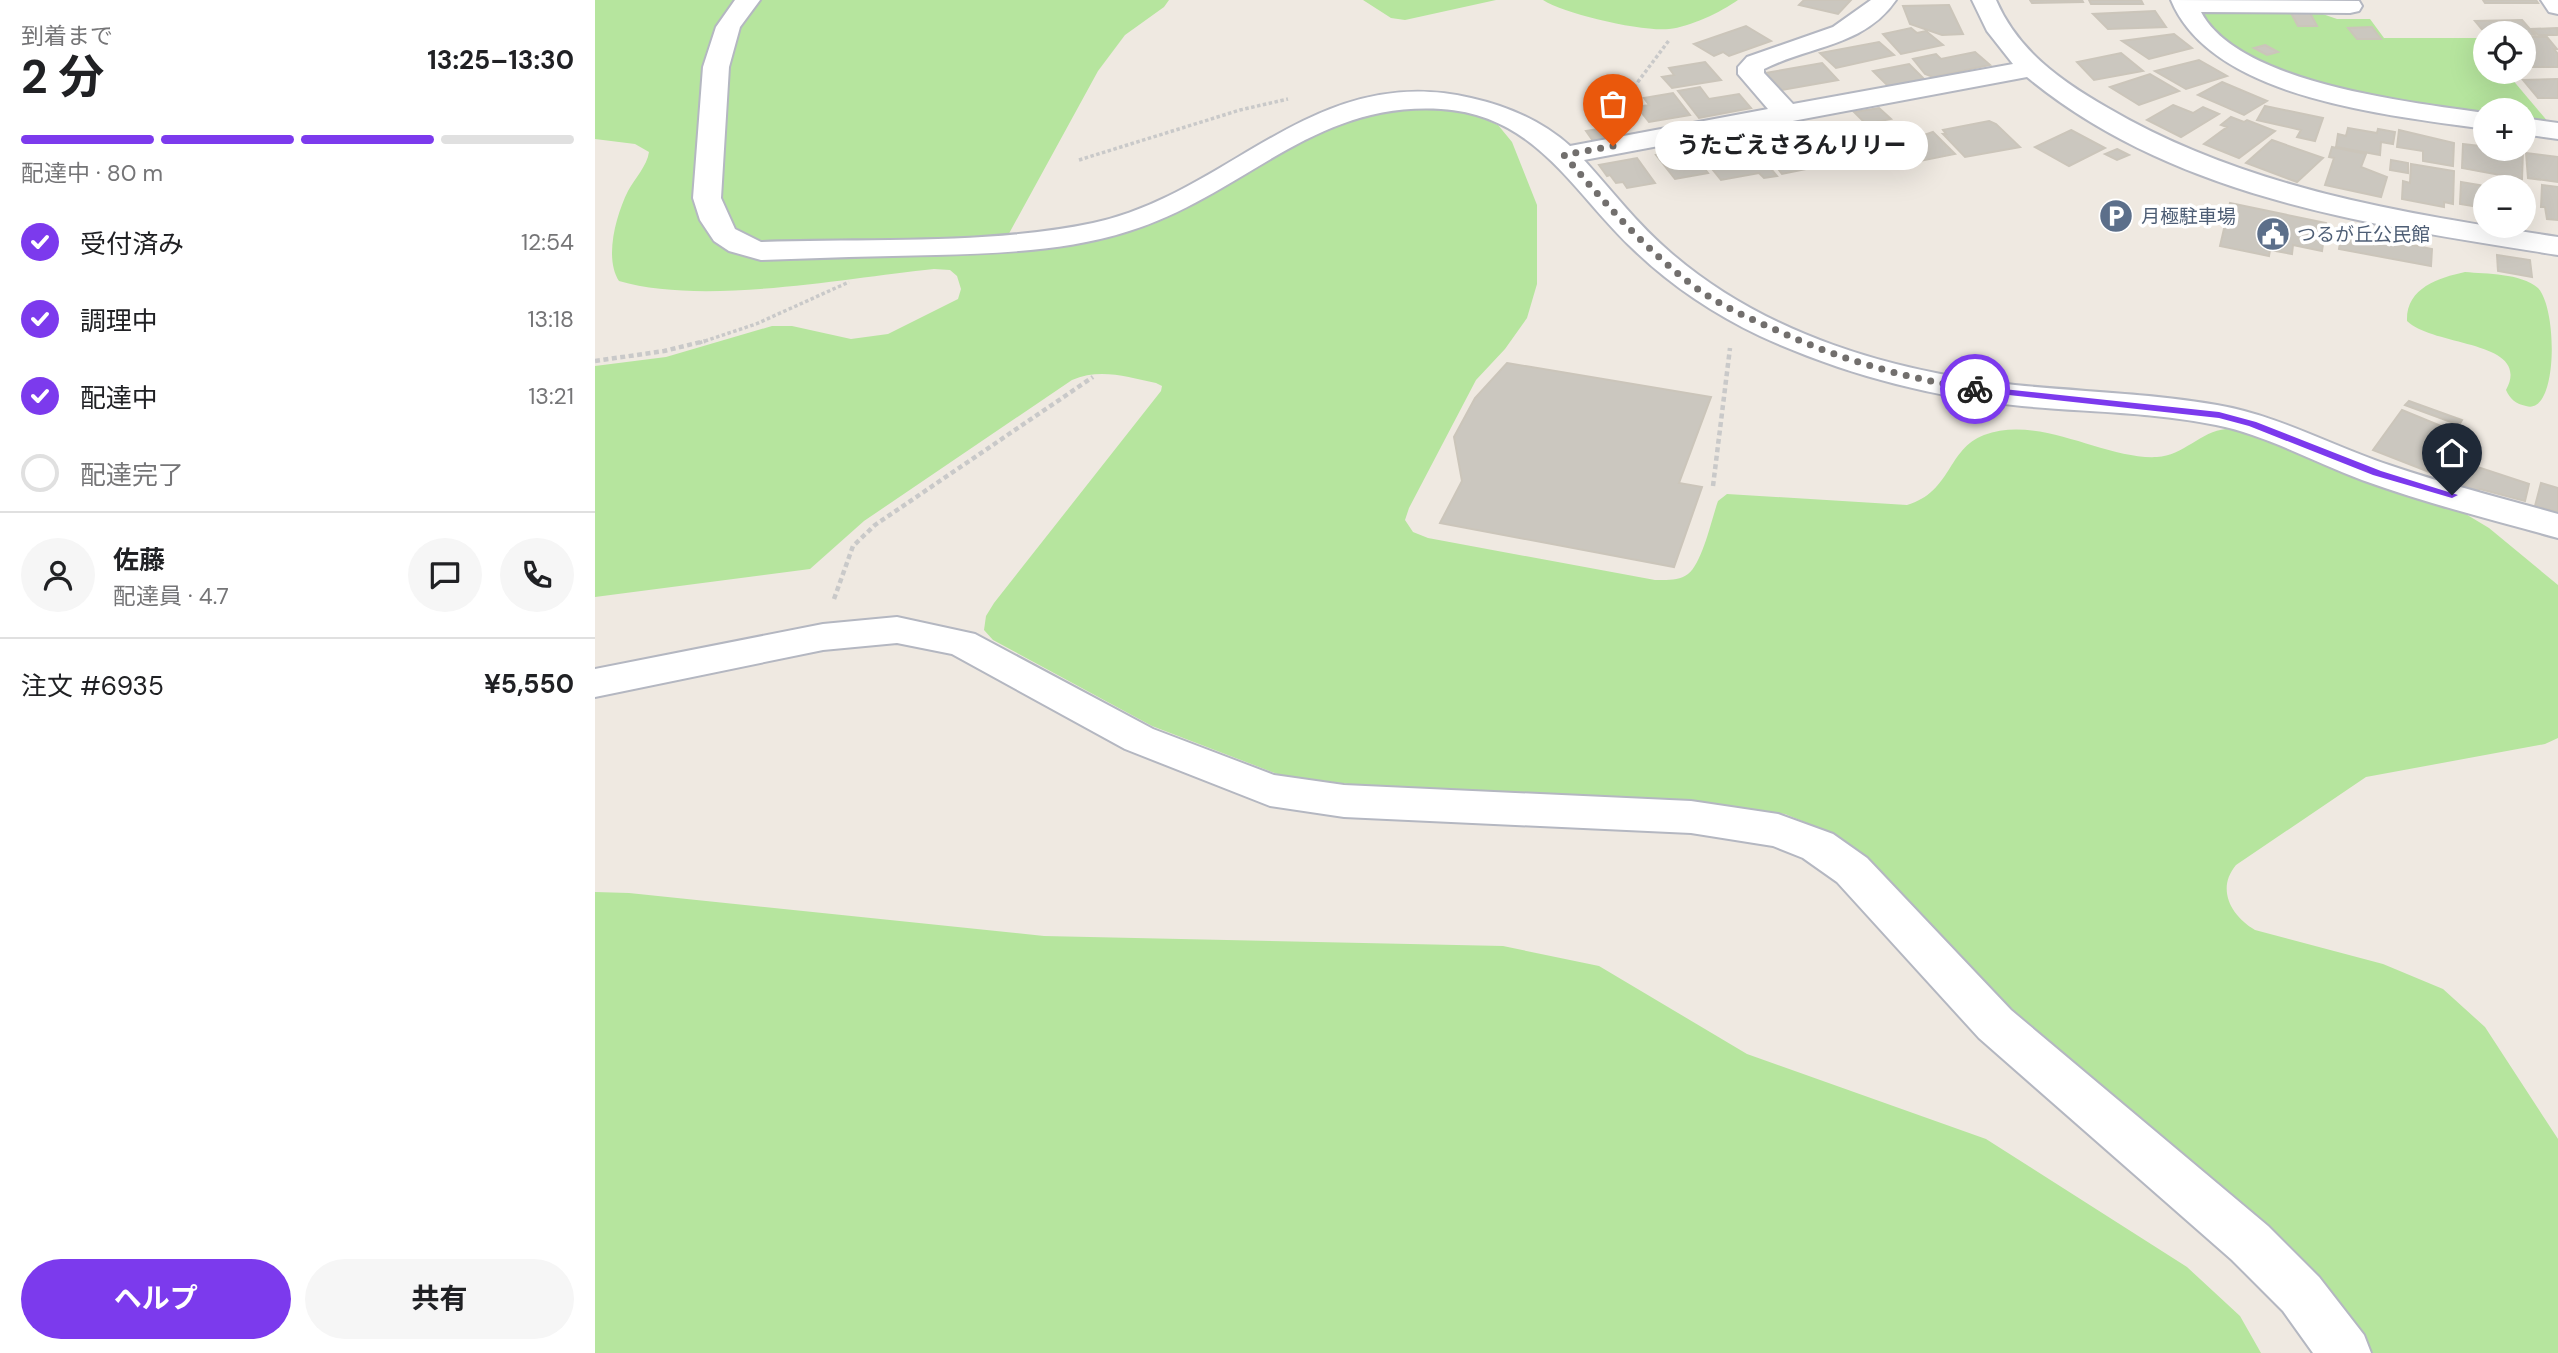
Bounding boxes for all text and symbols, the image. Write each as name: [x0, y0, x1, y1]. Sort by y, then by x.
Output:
text: 到着まで: [21, 21, 113, 51]
map controls: [2473, 21, 2536, 238]
button: locate: [2473, 21, 2536, 84]
text: 13:25–13:30: [427, 43, 574, 77]
text: 2 分: [21, 47, 104, 107]
pin: [1583, 74, 1643, 146]
icon: bag: [1594, 85, 1632, 123]
button: +: [2473, 98, 2536, 161]
callout: うたごえさろんリリー: [1655, 122, 1928, 170]
text: うたごえさろんリリー: [1677, 130, 1907, 160]
text: 配達中 · 80 m: [21, 158, 163, 188]
button: −: [2473, 175, 2536, 238]
parking icon: 月極駐車場: [2097, 197, 2135, 235]
place label: 月極駐車場: [2141, 204, 2236, 229]
public building icon: つるが丘公民館: [2254, 215, 2292, 253]
place label: つるが丘公民館: [2297, 222, 2430, 247]
icon: check: [21, 223, 59, 261]
text: 受付済み: [80, 227, 184, 261]
text: 12:54: [521, 227, 574, 257]
icon: check: [21, 300, 59, 338]
text: 調理中: [80, 304, 158, 338]
text: 13:18: [527, 304, 574, 334]
courier: [1940, 354, 2010, 424]
icon: bike: [1956, 370, 1994, 408]
icon: check: [21, 377, 59, 415]
text: 配達中: [80, 381, 158, 415]
text: 13:21: [528, 381, 574, 411]
pin: [2422, 423, 2482, 495]
icon: home: [2433, 434, 2471, 472]
text: 配達完了: [80, 458, 184, 492]
button: person: [21, 538, 95, 612]
button: chat: [408, 538, 482, 612]
button: phone: [500, 538, 574, 612]
text: 佐藤: [113, 543, 165, 577]
text: 配達員 · 4.7: [113, 581, 229, 611]
text: ¥5,550: [484, 667, 574, 701]
text: 注文 #6935: [21, 669, 164, 703]
button: ヘルプ: [21, 1259, 291, 1339]
button: 共有: [305, 1259, 574, 1339]

